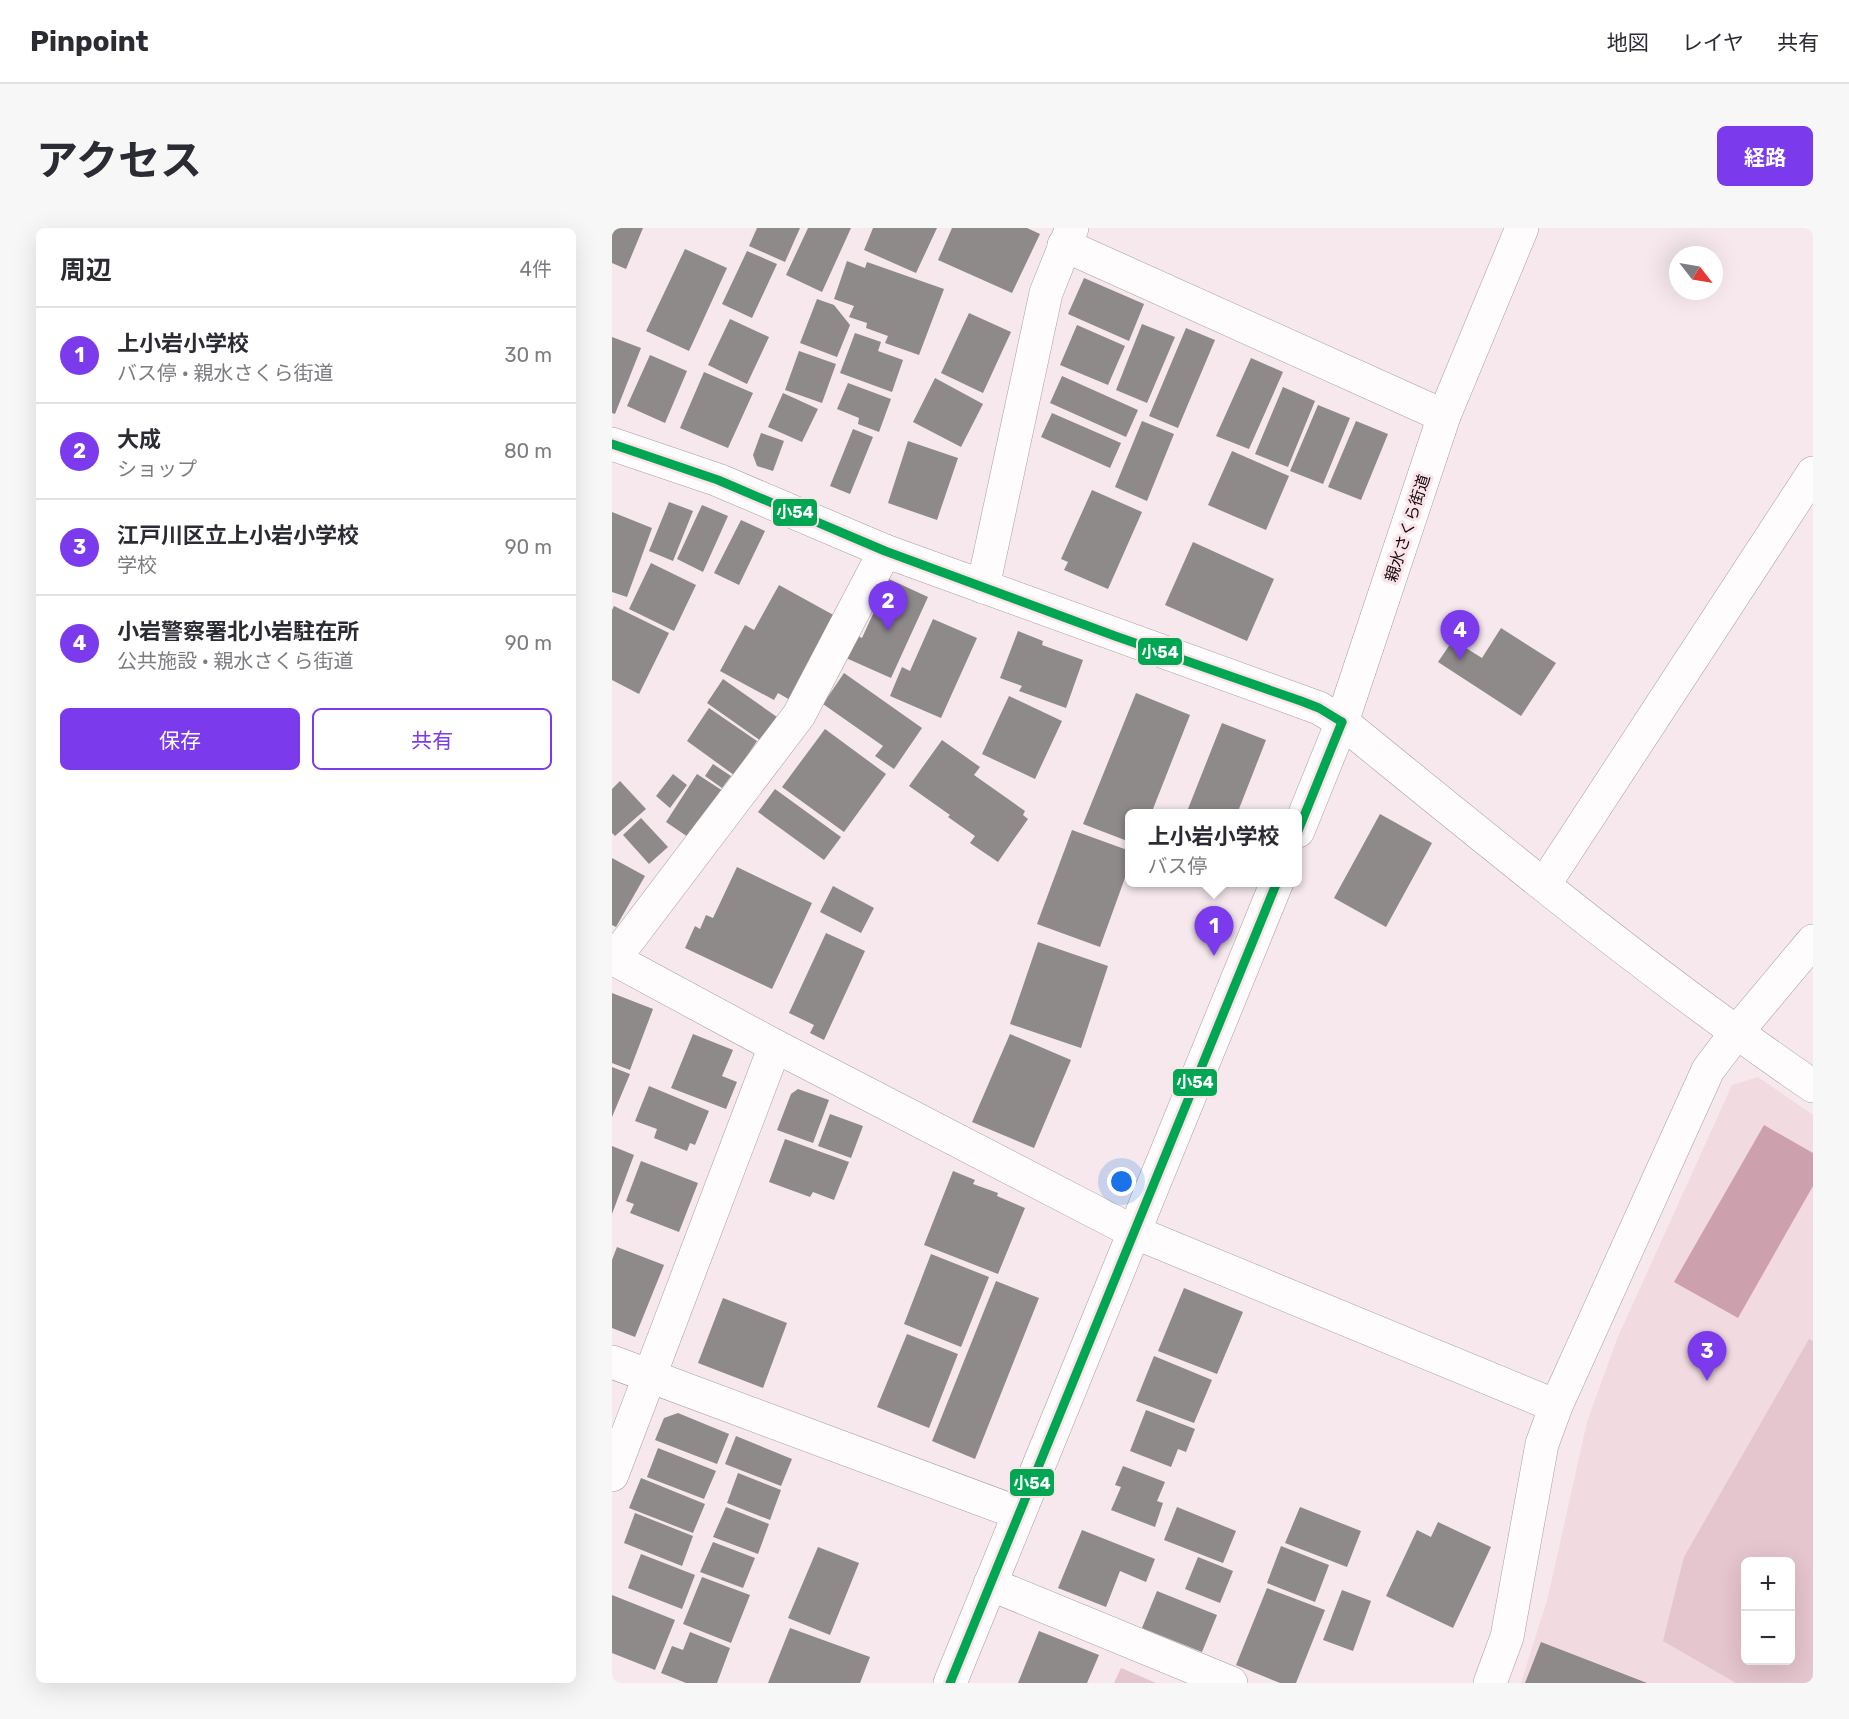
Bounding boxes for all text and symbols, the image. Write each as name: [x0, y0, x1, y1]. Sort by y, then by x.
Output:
text: Pinpoint: [30, 25, 149, 58]
text: 地図: [1607, 30, 1649, 55]
text: レイヤ: [1682, 30, 1744, 55]
text: 共有: [1777, 30, 1819, 55]
button: 経路: [1717, 126, 1813, 186]
text: アクセス: [36, 136, 202, 186]
north arrow: [1669, 246, 1723, 300]
text: 周辺: [60, 255, 112, 286]
text: 4件: [520, 257, 552, 281]
text: 上小岩小学校: [117, 330, 249, 357]
text: 1: [75, 343, 84, 367]
text: 30 m: [505, 343, 552, 367]
text: バス停 · 親水さくら街道: [117, 361, 333, 385]
text: 大成: [117, 426, 161, 453]
text: 2: [73, 439, 86, 463]
text: 80 m: [504, 439, 552, 463]
text: ショップ: [117, 457, 197, 481]
street label: 親水さくら街道: [1381, 472, 1434, 584]
line badge: 小54: [772, 498, 818, 527]
text: 小54: [776, 503, 814, 522]
text: 江戸川区立上小岩小学校: [117, 522, 359, 549]
text: 3: [73, 535, 86, 559]
text: 90 m: [505, 535, 552, 559]
text: 学校: [117, 553, 157, 577]
pin: 2: [868, 582, 908, 631]
pin: 4: [1440, 610, 1480, 660]
text: 小岩警察署北小岩駐在所: [117, 618, 359, 645]
text: 4: [73, 631, 86, 655]
text: 90 m: [505, 631, 552, 655]
line badge: 小54: [1137, 637, 1183, 666]
text: 小54: [1141, 643, 1179, 662]
text: 公共施設 · 親水さくら街道: [117, 649, 353, 673]
button: 保存: [60, 708, 300, 770]
button: 共有: [312, 708, 552, 770]
popup: [1125, 809, 1302, 887]
text: 上小岩小学校: [1147, 823, 1280, 850]
text: バス停: [1147, 854, 1207, 878]
pin: 1: [1194, 906, 1234, 956]
line badge: 小54: [1172, 1068, 1218, 1097]
text: 小54: [1176, 1073, 1214, 1092]
your location: [1107, 1167, 1136, 1196]
pin: 3: [1688, 1332, 1726, 1381]
line badge: 小54: [1009, 1468, 1055, 1497]
text: 小54: [1013, 1474, 1051, 1493]
map controls: [1741, 1557, 1795, 1665]
button: +: [1741, 1557, 1795, 1611]
button: −: [1741, 1611, 1795, 1665]

